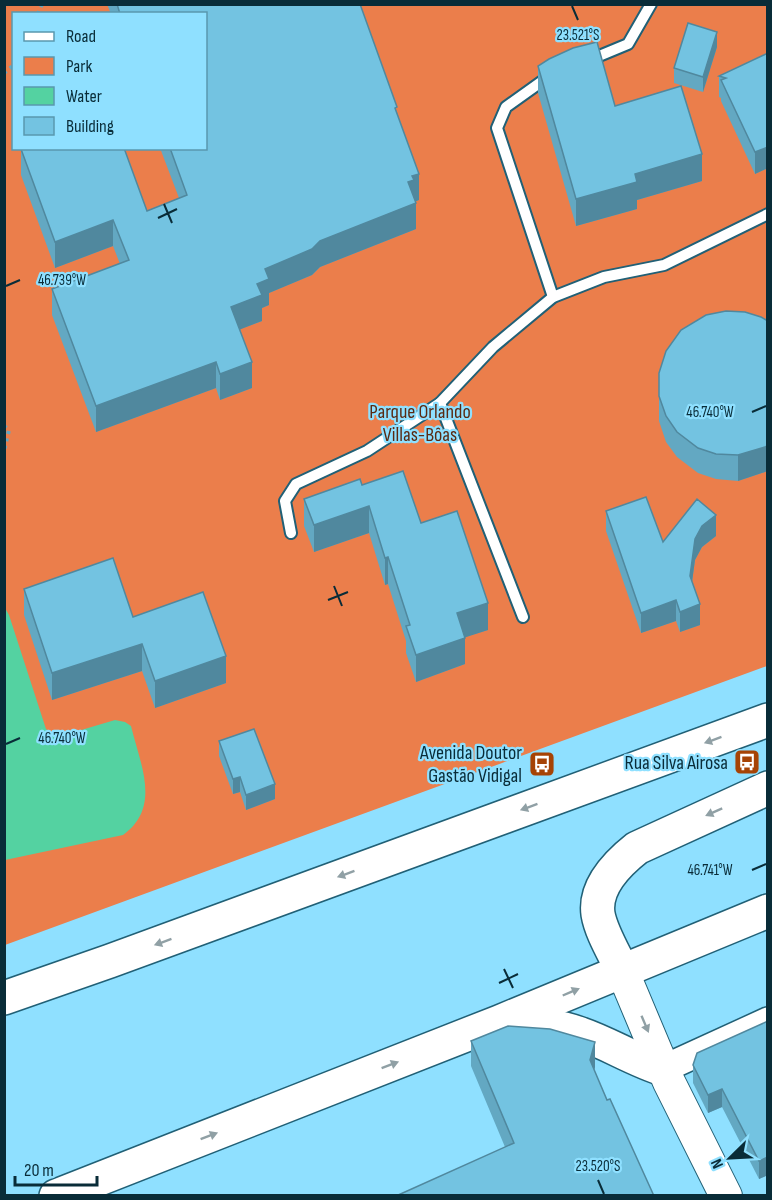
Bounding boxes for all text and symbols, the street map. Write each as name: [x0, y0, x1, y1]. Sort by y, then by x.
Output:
legend: [12, 12, 207, 150]
text: Road: [66, 26, 96, 47]
text: 23.521°S: [557, 26, 599, 45]
text: Park: [66, 56, 92, 77]
text: Water: [66, 86, 102, 107]
text: Building: [66, 116, 114, 137]
text: 46.739°W: [38, 271, 86, 290]
park label: Parque Orlando Villas-Bôas: [369, 400, 471, 447]
text: 46.740°W: [686, 403, 734, 422]
text: 46.740°W: [38, 729, 86, 748]
one-way arrow: [703, 736, 721, 746]
place label: Avenida Doutor Gastão Vidigal: [419, 741, 522, 788]
bus stop icon: Rua Silva Airosa: [732, 747, 762, 777]
bus stop icon: Avenida Doutor Gastão Vidigal: [527, 749, 557, 779]
place label: Rua Silva Airosa: [624, 751, 728, 775]
one-way arrow: [520, 802, 538, 812]
one-way arrow: [705, 808, 723, 817]
text: 46.741°W: [687, 861, 733, 880]
one-way arrow: [337, 870, 355, 879]
one-way arrow: [154, 937, 172, 947]
one-way arrow: [562, 987, 580, 996]
one-way arrow: [640, 1015, 650, 1033]
one-way arrow: [381, 1060, 399, 1069]
north arrow: [700, 1128, 760, 1188]
one-way arrow: [200, 1131, 218, 1141]
scale bar: [15, 1149, 98, 1187]
text: N: [707, 1156, 728, 1171]
text: 23.520°S: [575, 1157, 621, 1176]
text: 20 m: [24, 1160, 54, 1181]

